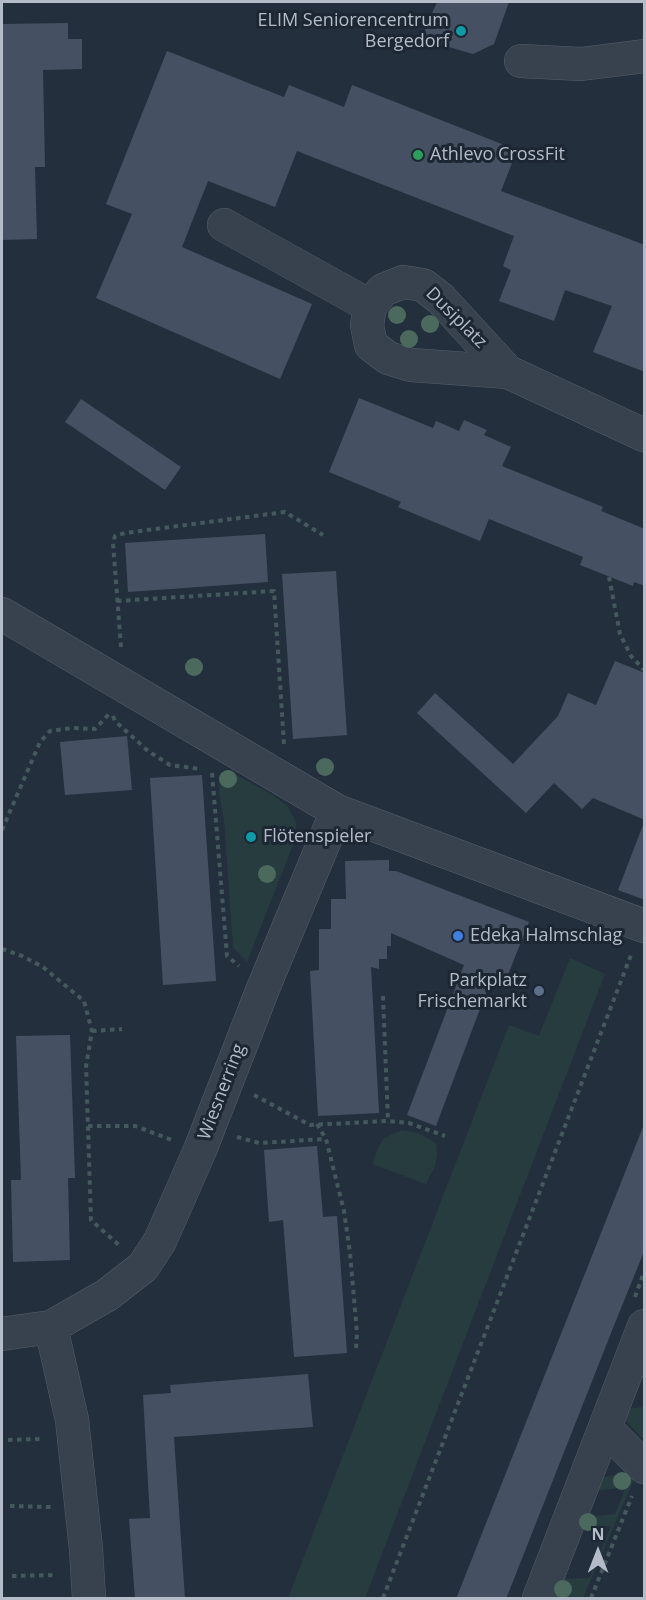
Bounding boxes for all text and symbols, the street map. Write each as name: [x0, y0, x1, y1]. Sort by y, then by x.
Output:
place label: ELIM Seniorencentrum Bergedorf: [258, 10, 449, 52]
marker: ELIM Seniorencentrum Bergedorf: [454, 24, 468, 38]
place label: Athlevo CrossFit: [430, 144, 565, 166]
marker: Athlevo CrossFit: [411, 148, 425, 162]
street label: Dusiplatz: [421, 283, 491, 353]
place label: Flötenspieler: [263, 826, 371, 848]
marker: Flötenspieler: [244, 830, 258, 844]
place label: Edeka Halmschlag: [470, 925, 622, 947]
marker: Edeka Halmschlag: [451, 929, 465, 943]
place label: Parkplatz Frischemarkt: [418, 970, 527, 1012]
marker: Parkplatz Frischemarkt: [532, 984, 546, 998]
street label: Wiesnerring: [194, 1041, 250, 1143]
north arrow: [568, 1522, 628, 1582]
text: N: [591, 1523, 605, 1545]

